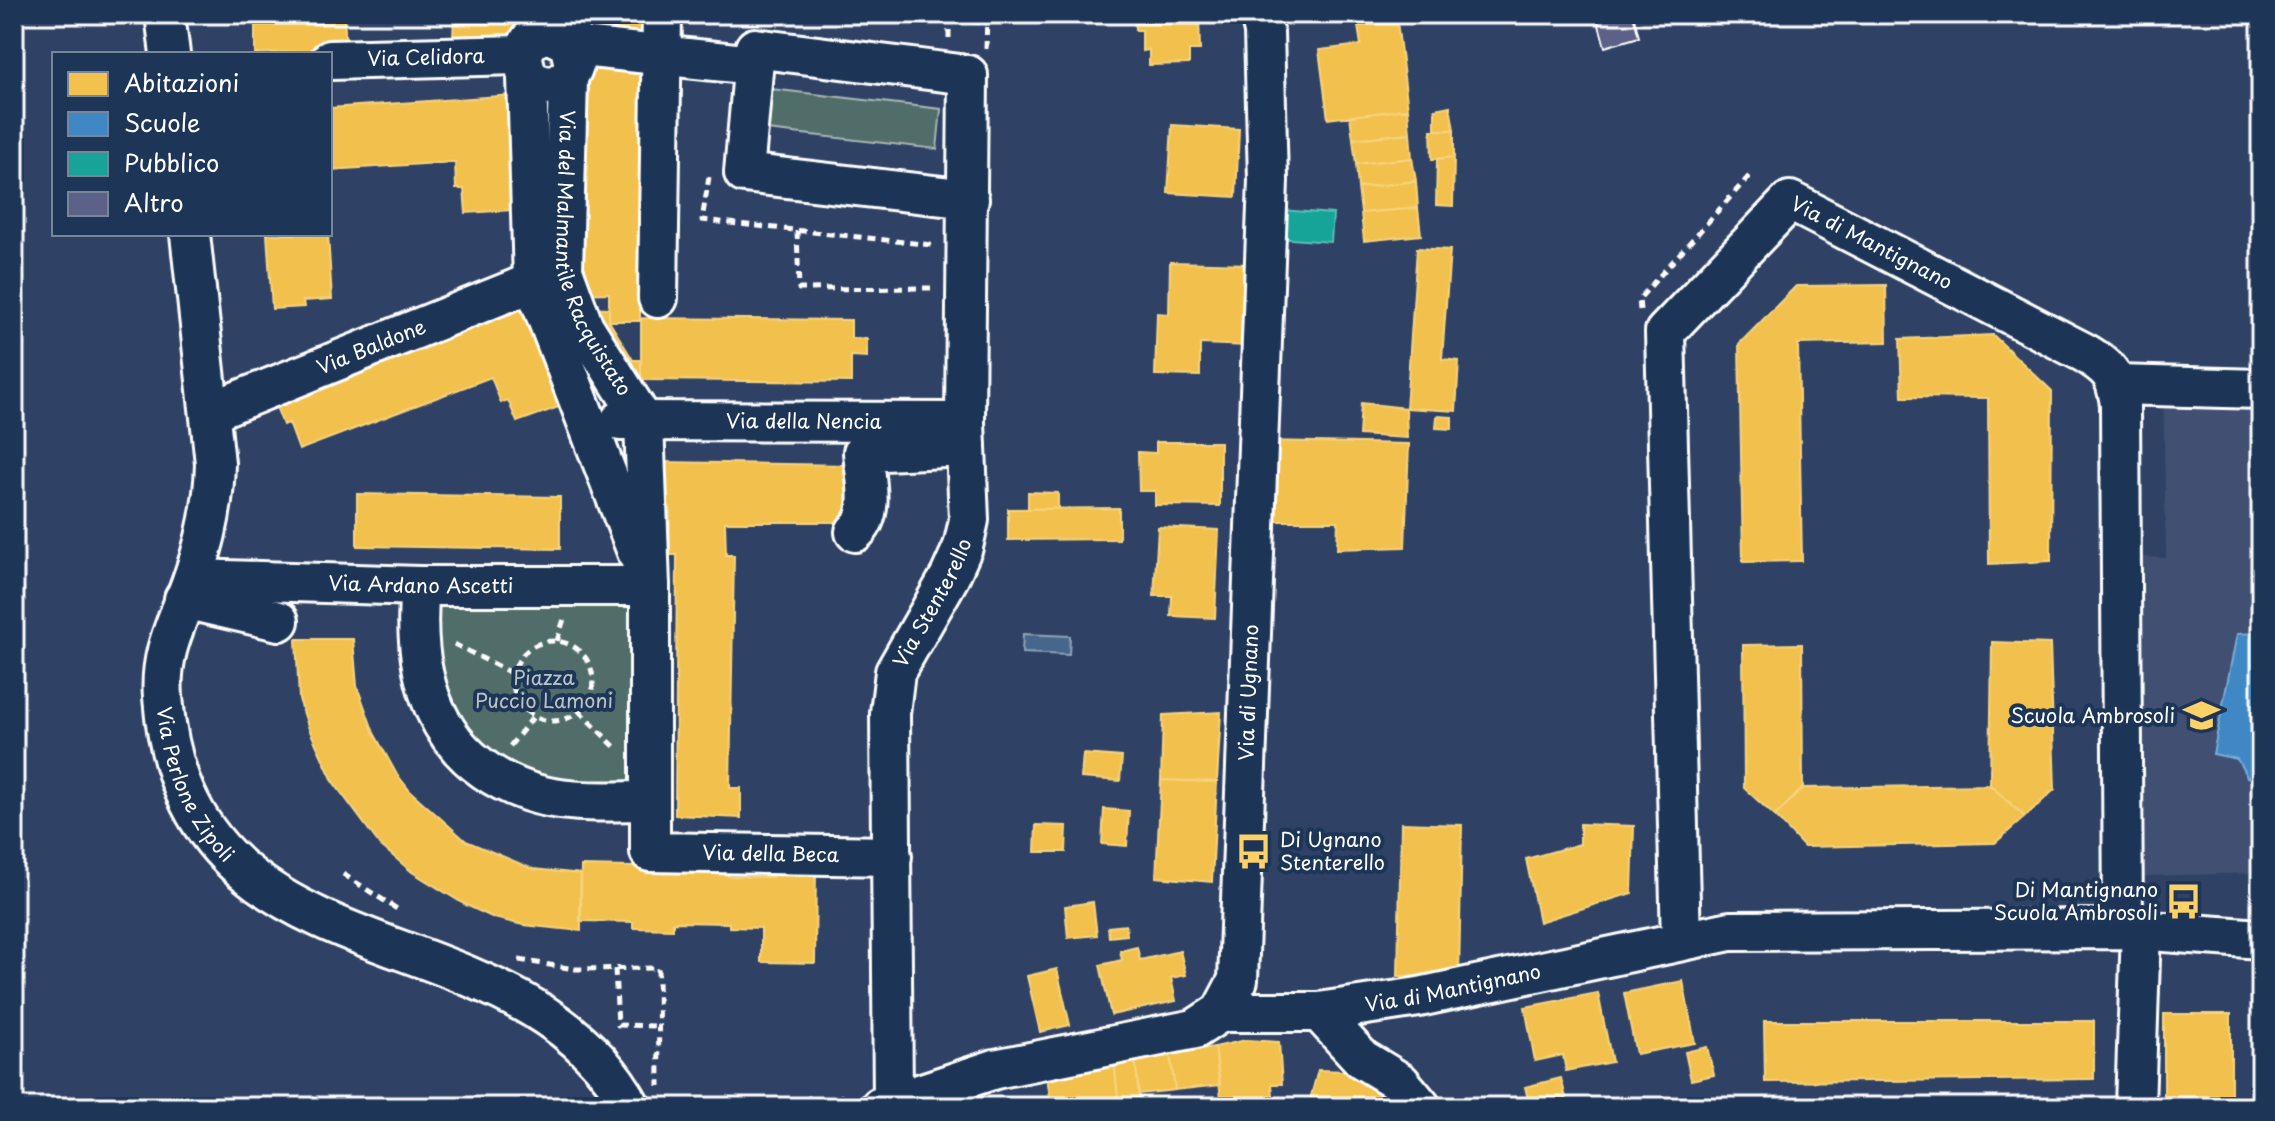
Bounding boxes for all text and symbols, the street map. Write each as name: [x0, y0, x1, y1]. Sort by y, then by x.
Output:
street label: Via Celidora: [367, 40, 486, 73]
legend: [52, 52, 332, 236]
text: Abitazioni: [124, 64, 239, 100]
text: Scuole: [124, 104, 201, 140]
street label: Via del Malmantile Racquistato: [549, 110, 640, 401]
text: Pubblico: [124, 144, 219, 180]
text: Altro: [124, 184, 184, 220]
street label: Via di Mantignano: [1786, 188, 1958, 296]
street label: Via Baldone: [312, 311, 430, 382]
street label: Via della Nencia: [726, 405, 883, 436]
street label: Via Stenterello: [885, 536, 978, 673]
street label: Via Ardano Ascetti: [328, 567, 513, 600]
street label: Via di Ugnano: [1230, 624, 1265, 761]
park label: Piazza Puccio Lamoni: [475, 662, 613, 715]
school or university icon: Scuola Ambrosoli: [2182, 697, 2220, 735]
place label: Scuola Ambrosoli: [2011, 700, 2175, 730]
street label: Via Perlone Zipoli: [150, 705, 242, 868]
place label: Di Ugnano Stenterello: [1280, 824, 1385, 877]
bus stop icon: Di Ugnano Stenterello: [1235, 832, 1273, 870]
street label: Via della Beca: [702, 837, 840, 869]
place label: Di Mantignano Scuola Ambrosoli: [1994, 874, 2158, 927]
bus stop icon: Di Mantignano Scuola Ambrosoli: [2165, 883, 2203, 921]
street label: Via di Mantignano: [1363, 956, 1543, 1019]

